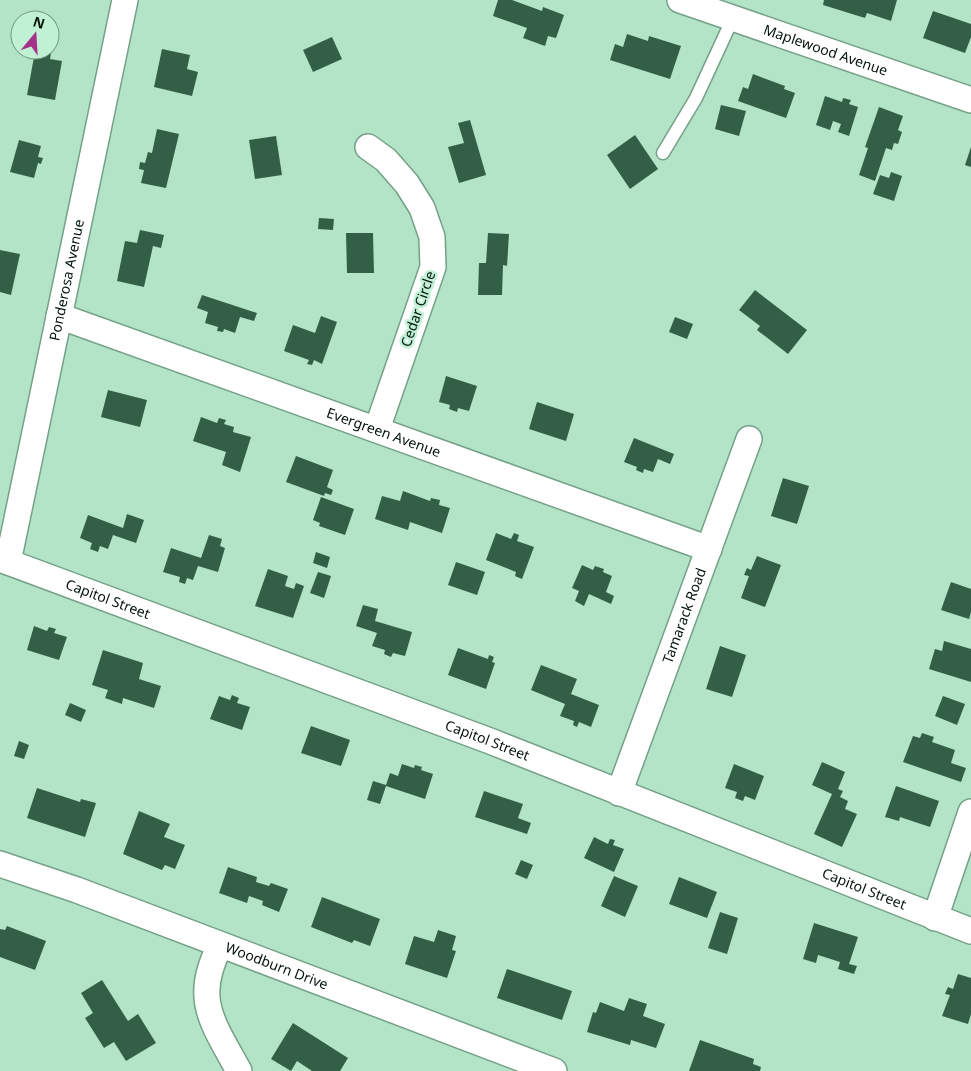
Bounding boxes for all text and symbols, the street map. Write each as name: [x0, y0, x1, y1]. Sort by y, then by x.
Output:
north arrow: [10, 10, 60, 60]
text: N: [31, 11, 48, 33]
street label: Maplewood Avenue: [761, 19, 890, 80]
street label: Ponderosa Avenue: [44, 217, 88, 342]
street label: Cedar Circle: [396, 268, 439, 349]
street label: Evergreen Avenue: [324, 403, 444, 461]
street label: Tamarack Road: [657, 565, 710, 666]
street label: Capitol Street: [63, 574, 153, 623]
street label: Capitol Street: [443, 715, 533, 765]
street label: Capitol Street: [820, 863, 909, 914]
street label: Woodburn Drive: [223, 937, 331, 994]

